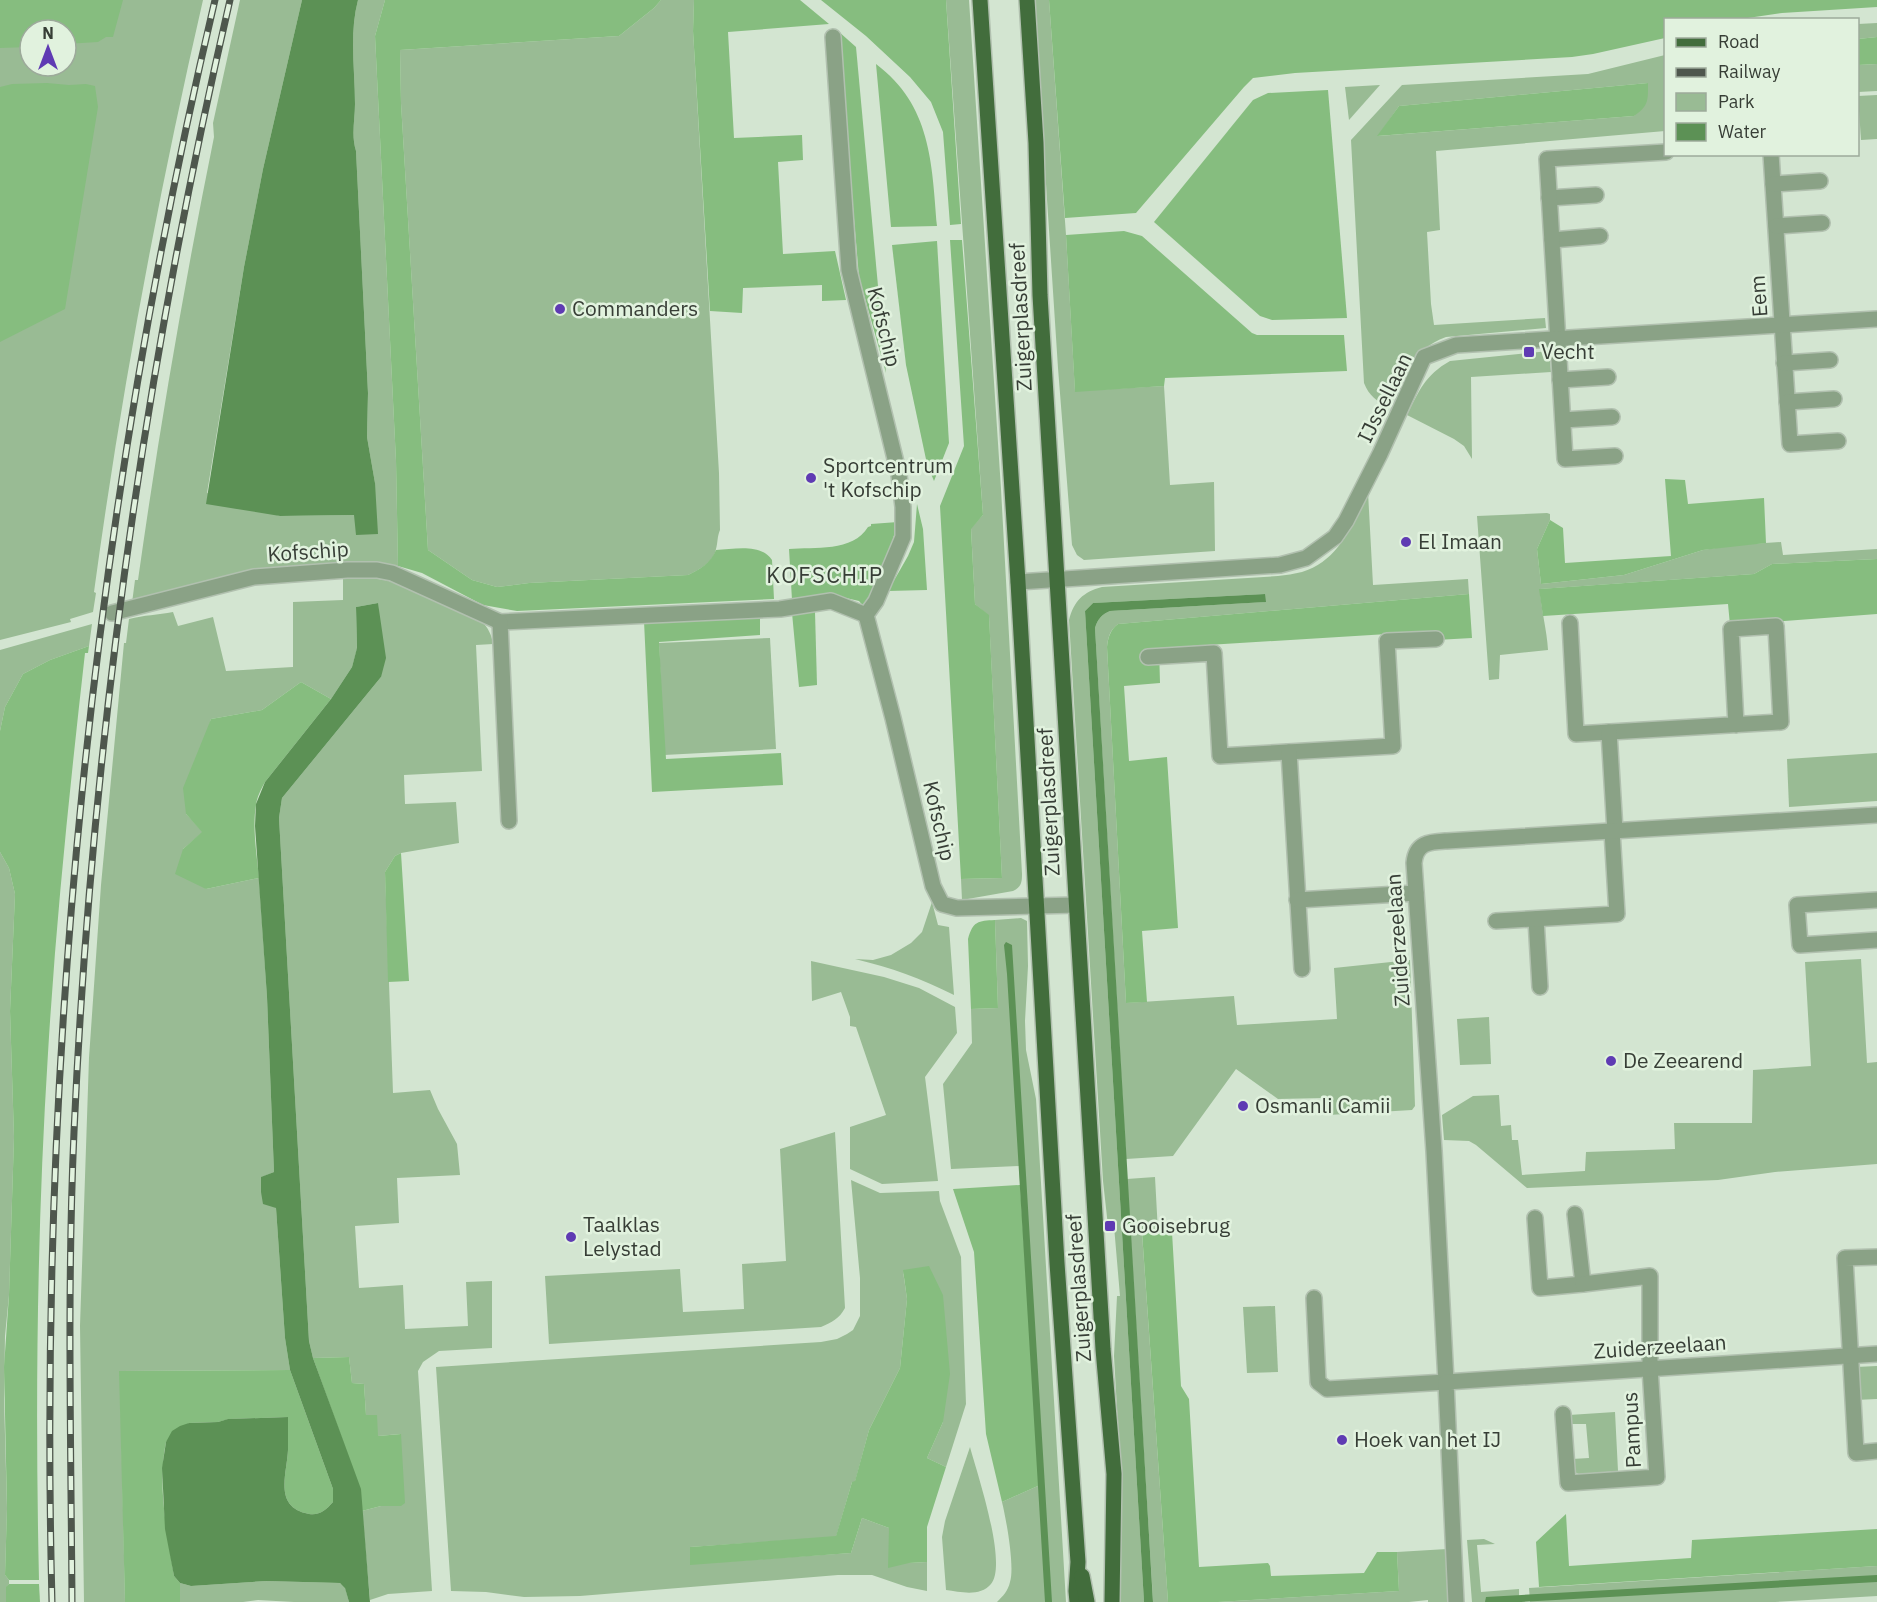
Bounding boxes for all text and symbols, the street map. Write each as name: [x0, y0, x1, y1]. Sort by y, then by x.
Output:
north arrow: [18, 18, 78, 78]
legend: [1664, 18, 1859, 156]
text: N: [42, 23, 54, 43]
text: Road: [1718, 30, 1759, 53]
text: Railway: [1718, 60, 1780, 83]
text: Park: [1718, 90, 1755, 113]
text: Water: [1718, 120, 1767, 143]
street label: Zuigerplasdreef: [1002, 242, 1038, 392]
street label: Eem: [1743, 274, 1773, 318]
street label: Kofschip: [862, 284, 908, 370]
place label: Commanders: [572, 294, 698, 322]
marker: Commanders: [553, 302, 567, 316]
place label: Vecht: [1541, 337, 1595, 365]
marker: Vecht: [1522, 345, 1536, 359]
street label: IJssellaan: [1350, 348, 1418, 447]
place label: Sportcentrum 't Kofschip: [823, 451, 953, 503]
marker: Sportcentrum 't Kofschip: [804, 471, 818, 485]
place label: El Imaan: [1418, 527, 1502, 555]
street label: Kofschip: [266, 534, 349, 568]
marker: El Imaan: [1399, 535, 1413, 549]
district label: KOFSCHIP: [766, 560, 884, 589]
street label: Zuigerplasdreef: [1030, 727, 1066, 877]
street label: Kofschip: [917, 778, 963, 864]
street label: Zuiderzeelaan: [1378, 873, 1416, 1008]
place label: De Zeearend: [1623, 1046, 1743, 1074]
marker: De Zeearend: [1604, 1054, 1618, 1068]
place label: Osmanli Camii: [1255, 1091, 1391, 1119]
marker: Osmanli Camii: [1236, 1099, 1250, 1113]
place label: Taalklas Lelystad: [583, 1210, 662, 1262]
place label: Gooisebrug: [1122, 1211, 1230, 1239]
street label: Zuigerplasdreef: [1059, 1213, 1097, 1363]
marker: Gooisebrug: [1103, 1219, 1117, 1233]
marker: Taalklas Lelystad: [564, 1230, 578, 1244]
street label: Zuiderzeelaan: [1592, 1327, 1727, 1365]
street label: Pampus: [1615, 1391, 1647, 1469]
place label: Hoek van het IJ: [1354, 1425, 1501, 1453]
marker: Hoek van het IJ: [1335, 1433, 1349, 1447]

